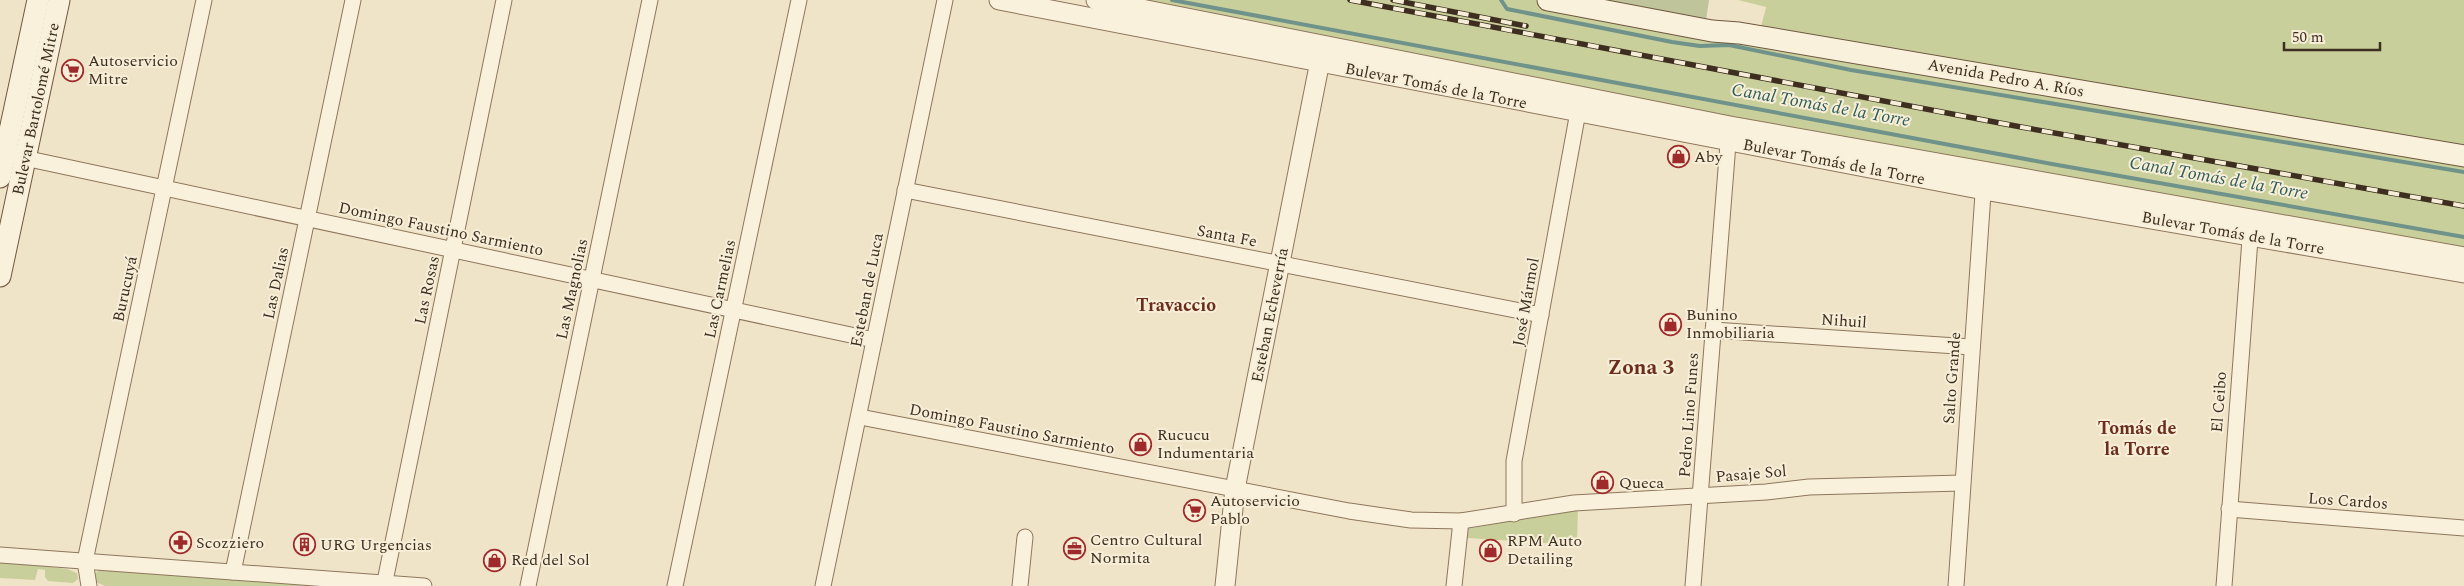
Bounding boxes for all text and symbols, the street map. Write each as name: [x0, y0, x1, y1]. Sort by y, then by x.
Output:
street label: Bulevar Bartolomé Mitre: [6, 20, 66, 198]
scale bar: [2284, 20, 2380, 52]
text: 50 m: [2292, 26, 2324, 49]
place label: Autoservicio Mitre: [88, 49, 178, 91]
street label: Avenida Pedro A. Ríos: [1926, 52, 2086, 104]
street label: Bulevar Tomás de la Torre: [1343, 57, 1529, 115]
supermarket icon: Autoservicio Mitre: [60, 58, 84, 82]
water label: Canal Tomás de la Torre: [1729, 76, 1913, 134]
street label: Bulevar Tomás de la Torre: [1741, 133, 1927, 191]
shop icon: Aby: [1666, 145, 1690, 169]
place label: Aby: [1694, 145, 1724, 169]
water label: Canal Tomás de la Torre: [2127, 149, 2311, 207]
street label: Domingo Faustino Sarmiento: [336, 196, 546, 262]
street label: Bulevar Tomás de la Torre: [2140, 205, 2326, 261]
street label: Santa Fe: [1195, 218, 1259, 254]
street label: Esteban de Luca: [844, 231, 890, 349]
street label: Las Magnolias: [550, 236, 594, 342]
street label: Las Carmelias: [698, 237, 742, 341]
street label: Las Dalias: [257, 245, 295, 321]
street label: Esteban Echeverría: [1245, 245, 1295, 384]
street label: Las Rosas: [408, 253, 446, 327]
street label: Burucuyá: [106, 254, 144, 324]
street label: José Mármol: [1506, 256, 1546, 348]
district label: Travaccio: [1136, 292, 1216, 319]
place label: Bunino Inmobiliaria: [1686, 303, 1775, 345]
street label: Nihuil: [1820, 307, 1868, 335]
shop icon: Bunino Inmobiliaria: [1658, 312, 1682, 336]
street label: Salto Grande: [1937, 331, 1967, 425]
district label: Zona 3: [1608, 352, 1675, 384]
street label: Pedro Lino Funes: [1673, 352, 1705, 478]
street label: El Ceibo: [2205, 371, 2233, 433]
street label: Domingo Faustino Sarmiento: [907, 397, 1117, 461]
district label: Tomás de la Torre: [2098, 415, 2176, 463]
place label: Rucucu Indumentaria: [1157, 423, 1254, 465]
shop icon: Rucucu Indumentaria: [1129, 432, 1153, 456]
street label: Pasaje Sol: [1714, 459, 1788, 489]
shop icon: Queca: [1591, 471, 1615, 495]
place label: Queca: [1619, 471, 1664, 495]
street label: Los Cardos: [2307, 486, 2389, 516]
place label: Autoservicio Pablo: [1210, 489, 1300, 531]
supermarket icon: Autoservicio Pablo: [1182, 498, 1206, 522]
place label: Centro Cultural Normita: [1090, 528, 1202, 570]
place label: RPM Auto Detailing: [1507, 529, 1582, 571]
pharmacy icon: Scozziero: [168, 531, 192, 555]
place label: Scozziero: [196, 531, 264, 555]
building icon: URG Urgencias: [292, 533, 316, 557]
place label: URG Urgencias: [320, 533, 432, 557]
office icon: Centro Cultural Normita: [1062, 537, 1086, 561]
shop icon: RPM Auto Detailing: [1479, 538, 1503, 562]
shop icon: Red del Sol: [483, 548, 507, 572]
place label: Red del Sol: [511, 548, 590, 572]

